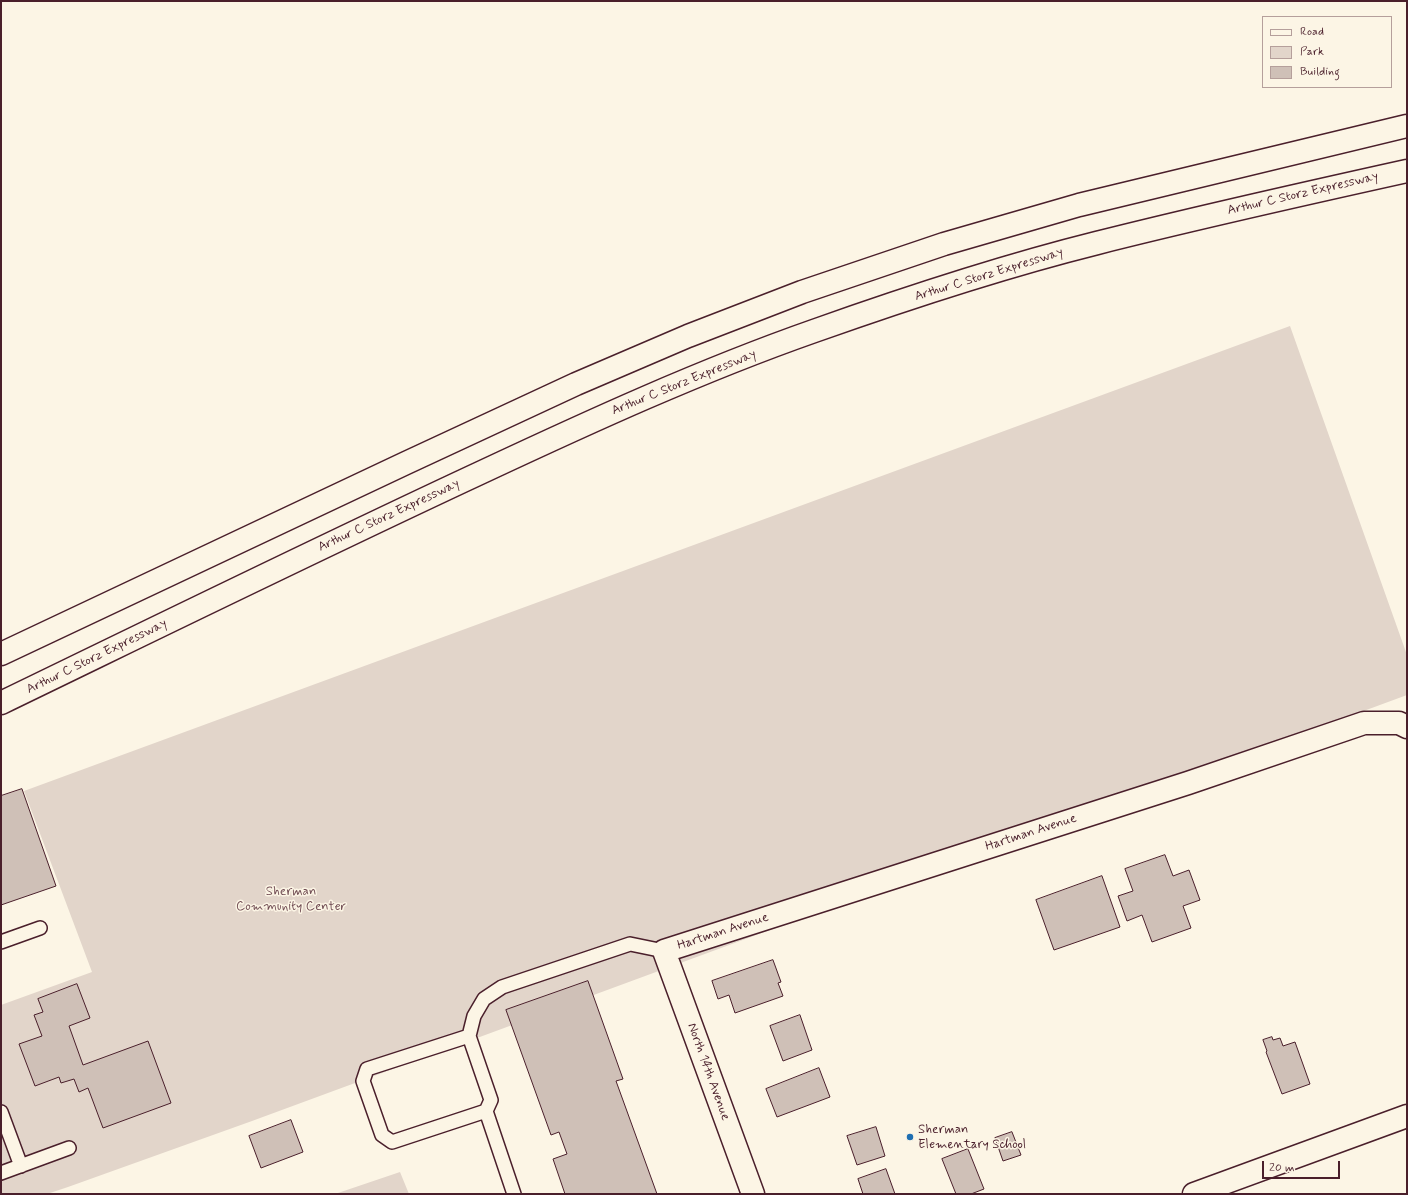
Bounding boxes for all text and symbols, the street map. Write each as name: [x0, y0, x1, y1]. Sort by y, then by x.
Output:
legend: [1262, 16, 1392, 88]
text: Road: [1300, 24, 1324, 40]
text: Park: [1300, 44, 1324, 60]
text: Building: [1300, 64, 1340, 80]
street label: Arthur C Storz Expressway: [1226, 169, 1380, 219]
street label: Arthur C Storz Expressway: [913, 245, 1065, 305]
street label: Arthur C Storz Expressway: [609, 347, 759, 419]
street label: Arthur C Storz Expressway: [316, 476, 462, 556]
street label: Arthur C Storz Expressway: [24, 616, 170, 698]
street label: Hartman Avenue: [983, 811, 1079, 855]
park label: Sherman Community Center: [236, 884, 346, 915]
street label: Hartman Avenue: [675, 910, 771, 954]
street label: North 14th Avenue: [683, 1021, 733, 1123]
place label: Sherman Elementary School: [918, 1122, 1026, 1153]
marker: Sherman Elementary School: [905, 1132, 915, 1142]
scale bar: [1264, 1153, 1342, 1179]
text: 20 m: [1269, 1160, 1295, 1176]

